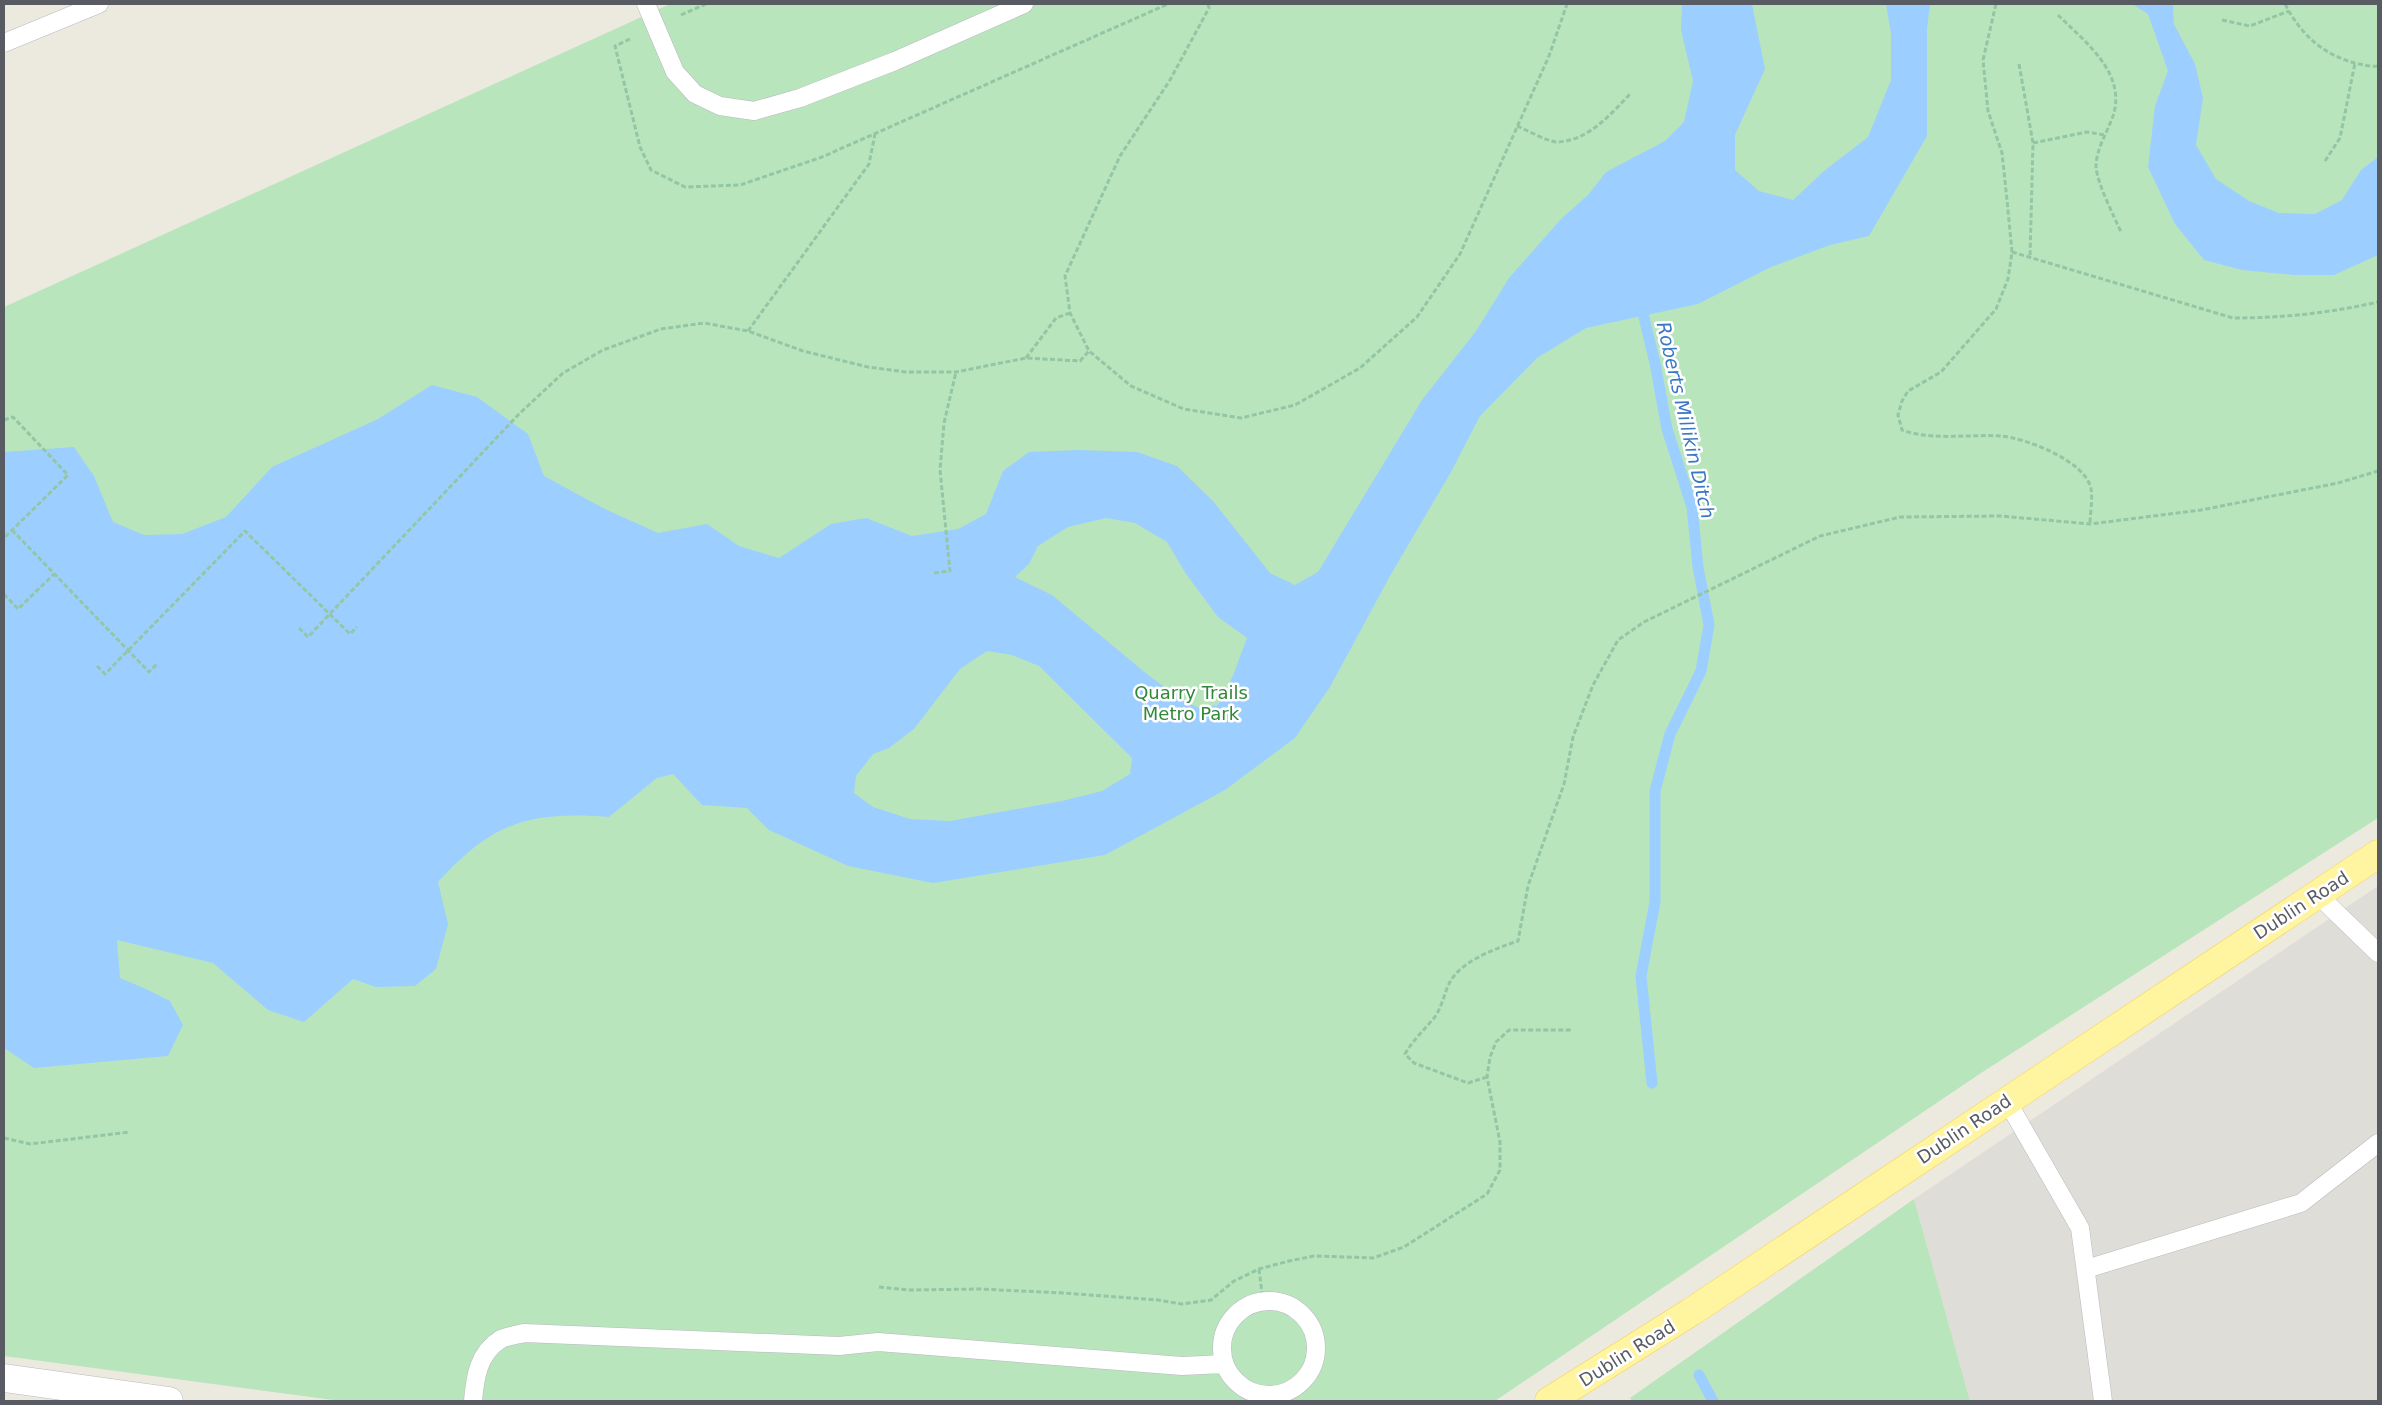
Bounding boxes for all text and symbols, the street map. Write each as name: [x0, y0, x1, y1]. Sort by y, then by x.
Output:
water label: Roberts Millikin Ditch: [1653, 319, 1719, 521]
park label: Quarry Trails Metro Park: [1134, 682, 1248, 724]
street label: Dublin Road: [2250, 867, 2352, 943]
street label: Dublin Road: [1913, 1090, 2015, 1168]
street label: Dublin Road: [1575, 1315, 1679, 1391]

